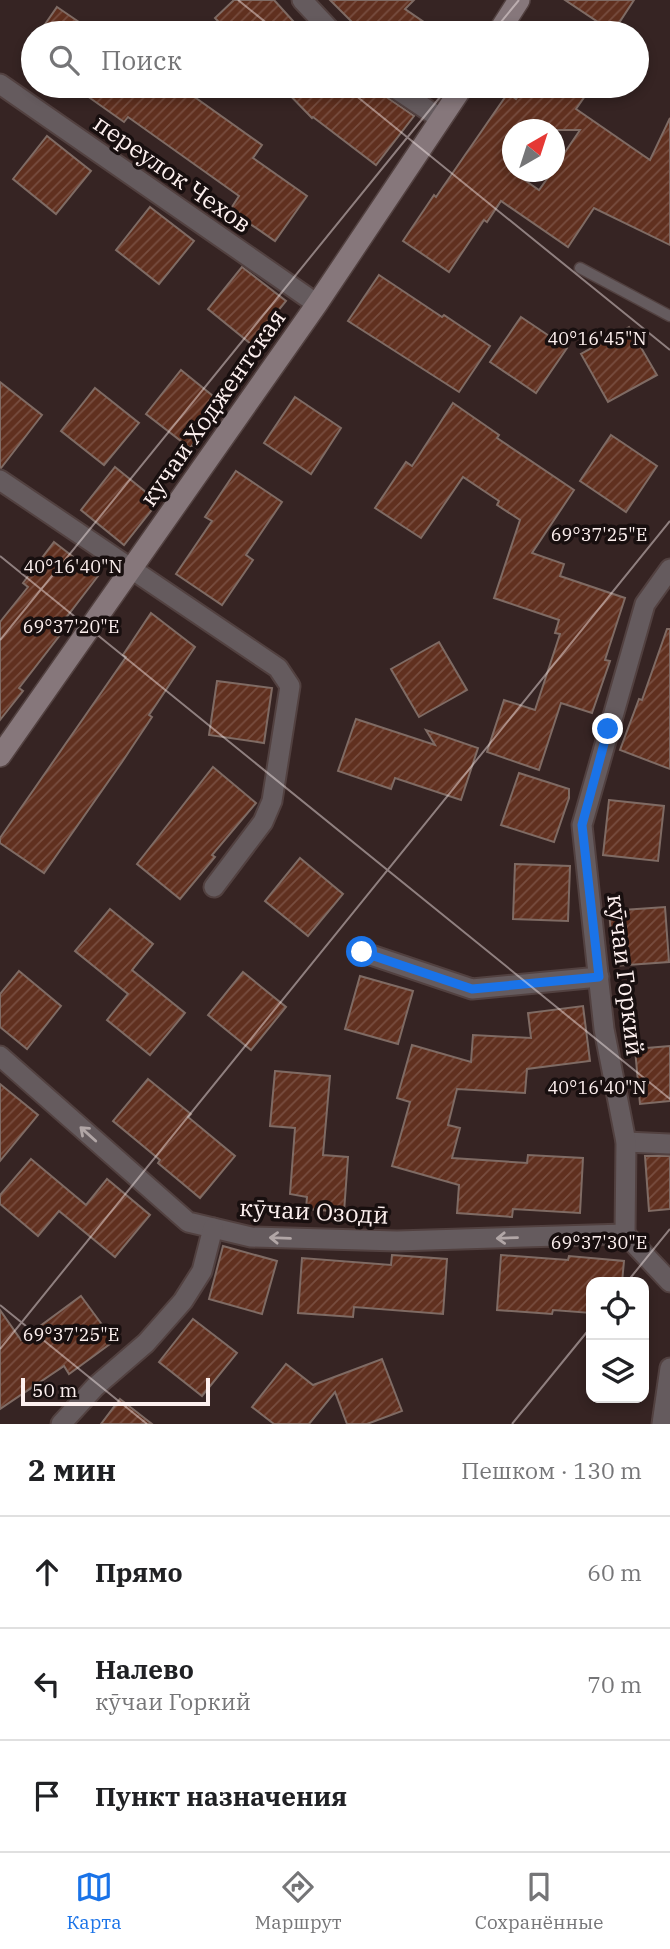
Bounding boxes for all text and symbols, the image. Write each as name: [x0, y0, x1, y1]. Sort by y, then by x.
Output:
search box: [21, 21, 649, 98]
icon: search: [45, 41, 83, 79]
text: Поиск: [101, 43, 182, 77]
street label: переулок Чехов: [87, 107, 258, 240]
north arrow: [502, 119, 565, 182]
street label: кучаи Ходжентская: [132, 303, 292, 512]
text: 40°16'45"N: [548, 327, 647, 350]
text: 69°37'25"E: [551, 523, 647, 546]
text: 40°16'40"N: [24, 555, 123, 578]
text: 69°37'20"E: [23, 615, 119, 638]
route end: [592, 713, 623, 744]
street label: кӯчаи Горкий: [600, 892, 652, 1058]
route start: [346, 936, 377, 967]
text: 40°16'40"N: [548, 1076, 647, 1099]
one-way arrow: [79, 1126, 97, 1142]
street label: кӯчаи Озодӣ: [238, 1191, 390, 1231]
one-way arrow: [269, 1231, 292, 1245]
one-way arrow: [496, 1231, 519, 1245]
text: 69°37'30"E: [551, 1231, 647, 1254]
map controls: [586, 1277, 649, 1403]
button: locate: [586, 1277, 649, 1340]
text: 69°37'25"E: [23, 1323, 119, 1346]
button: layers: [586, 1340, 649, 1403]
scale bar: [21, 1375, 210, 1407]
text: 50 m: [32, 1378, 77, 1402]
text: 2 мин: [28, 1450, 116, 1489]
text: Пешком · 130 m: [461, 1455, 642, 1485]
icon: ahead: [28, 1553, 66, 1591]
text: Прямо: [95, 1555, 183, 1589]
text: 60 m: [587, 1557, 642, 1587]
text: Налево: [95, 1652, 194, 1686]
icon: left: [28, 1665, 66, 1703]
text: 70 m: [587, 1669, 642, 1699]
text: кӯчаи Горкий: [95, 1686, 251, 1716]
icon: arrive: [28, 1777, 66, 1815]
text: Пункт назначения: [95, 1779, 347, 1813]
tab: Карта: [67, 1868, 122, 1934]
tab: Маршрут: [255, 1868, 342, 1934]
tab: Сохранённые: [475, 1868, 603, 1934]

